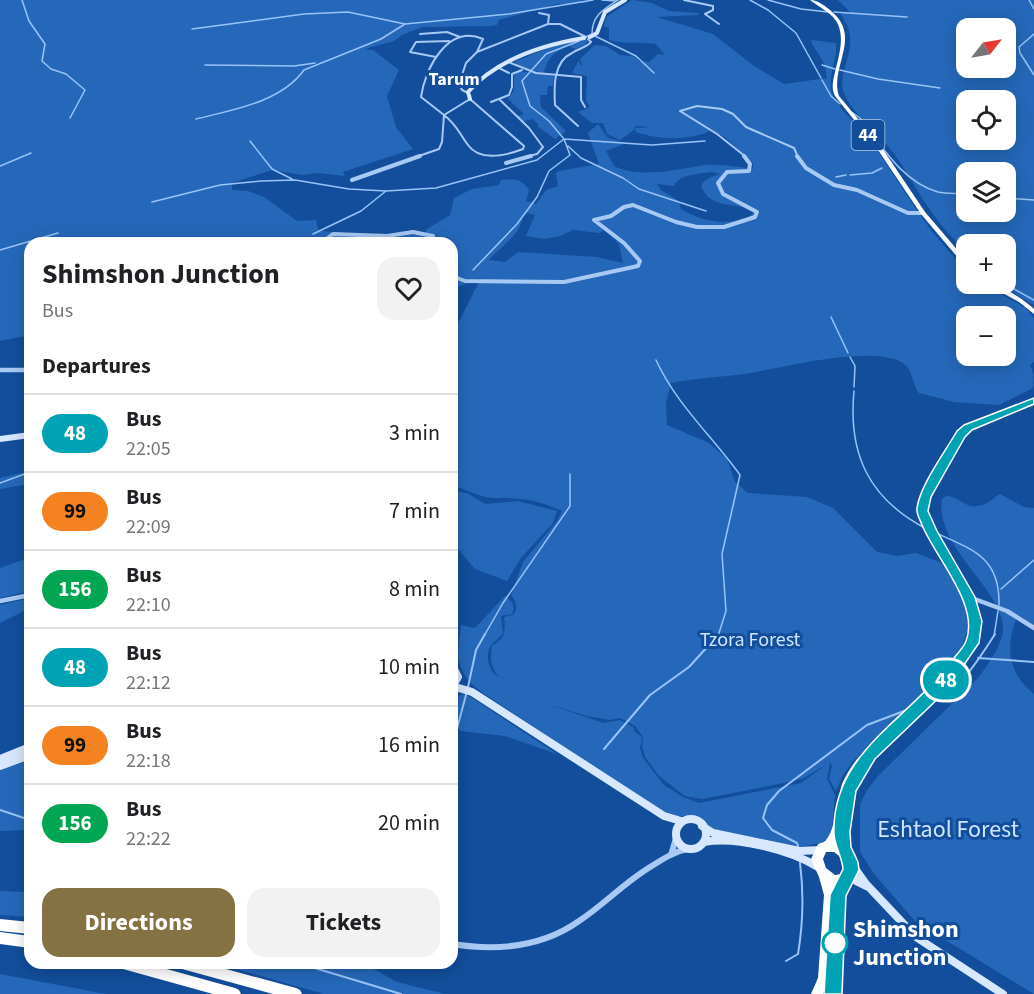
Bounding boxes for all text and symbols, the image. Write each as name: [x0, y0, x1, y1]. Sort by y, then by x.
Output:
north arrow: [956, 18, 1016, 78]
map controls: [956, 18, 1016, 366]
district label: Tarum: [428, 67, 480, 92]
button: locate: [956, 90, 1016, 150]
road number: 44: [852, 120, 884, 150]
button: layers: [956, 162, 1016, 222]
button: +: [956, 234, 1016, 294]
text: Shimshon Junction: [42, 254, 280, 294]
button: heart: [377, 257, 440, 320]
text: Bus: [42, 297, 73, 325]
button: −: [956, 306, 1016, 366]
text: Departures: [42, 350, 151, 382]
text: Bus: [126, 403, 162, 435]
text: 3 min: [389, 417, 440, 449]
text: 48: [64, 418, 86, 448]
text: 22:05: [126, 435, 171, 463]
text: Bus: [126, 481, 162, 513]
text: 7 min: [389, 495, 440, 527]
text: 99: [64, 496, 86, 526]
text: 22:09: [126, 513, 171, 541]
text: Bus: [126, 559, 162, 591]
text: 8 min: [389, 573, 440, 605]
text: 156: [58, 574, 92, 604]
text: 22:10: [126, 591, 171, 619]
park label: Tzora Forest: [700, 626, 801, 654]
text: Bus: [126, 637, 162, 669]
text: 10 min: [378, 651, 440, 683]
text: 48: [64, 652, 86, 682]
line badge: 48: [919, 660, 973, 700]
text: 48: [935, 665, 957, 695]
text: 22:12: [126, 669, 171, 697]
text: Bus: [126, 715, 162, 747]
text: 16 min: [378, 729, 440, 761]
text: 99: [64, 730, 86, 760]
text: 22:18: [126, 747, 171, 775]
text: Bus: [126, 793, 162, 825]
text: 20 min: [378, 807, 440, 839]
text: 156: [58, 808, 92, 838]
park label: Eshtaol Forest: [877, 812, 1019, 847]
text: 22:22: [126, 825, 171, 853]
button: Directions: [42, 888, 235, 957]
button: Tickets: [247, 888, 440, 957]
place label: Shimshon Junction: [853, 912, 959, 975]
marker: Shimshon Junction: [822, 930, 848, 956]

